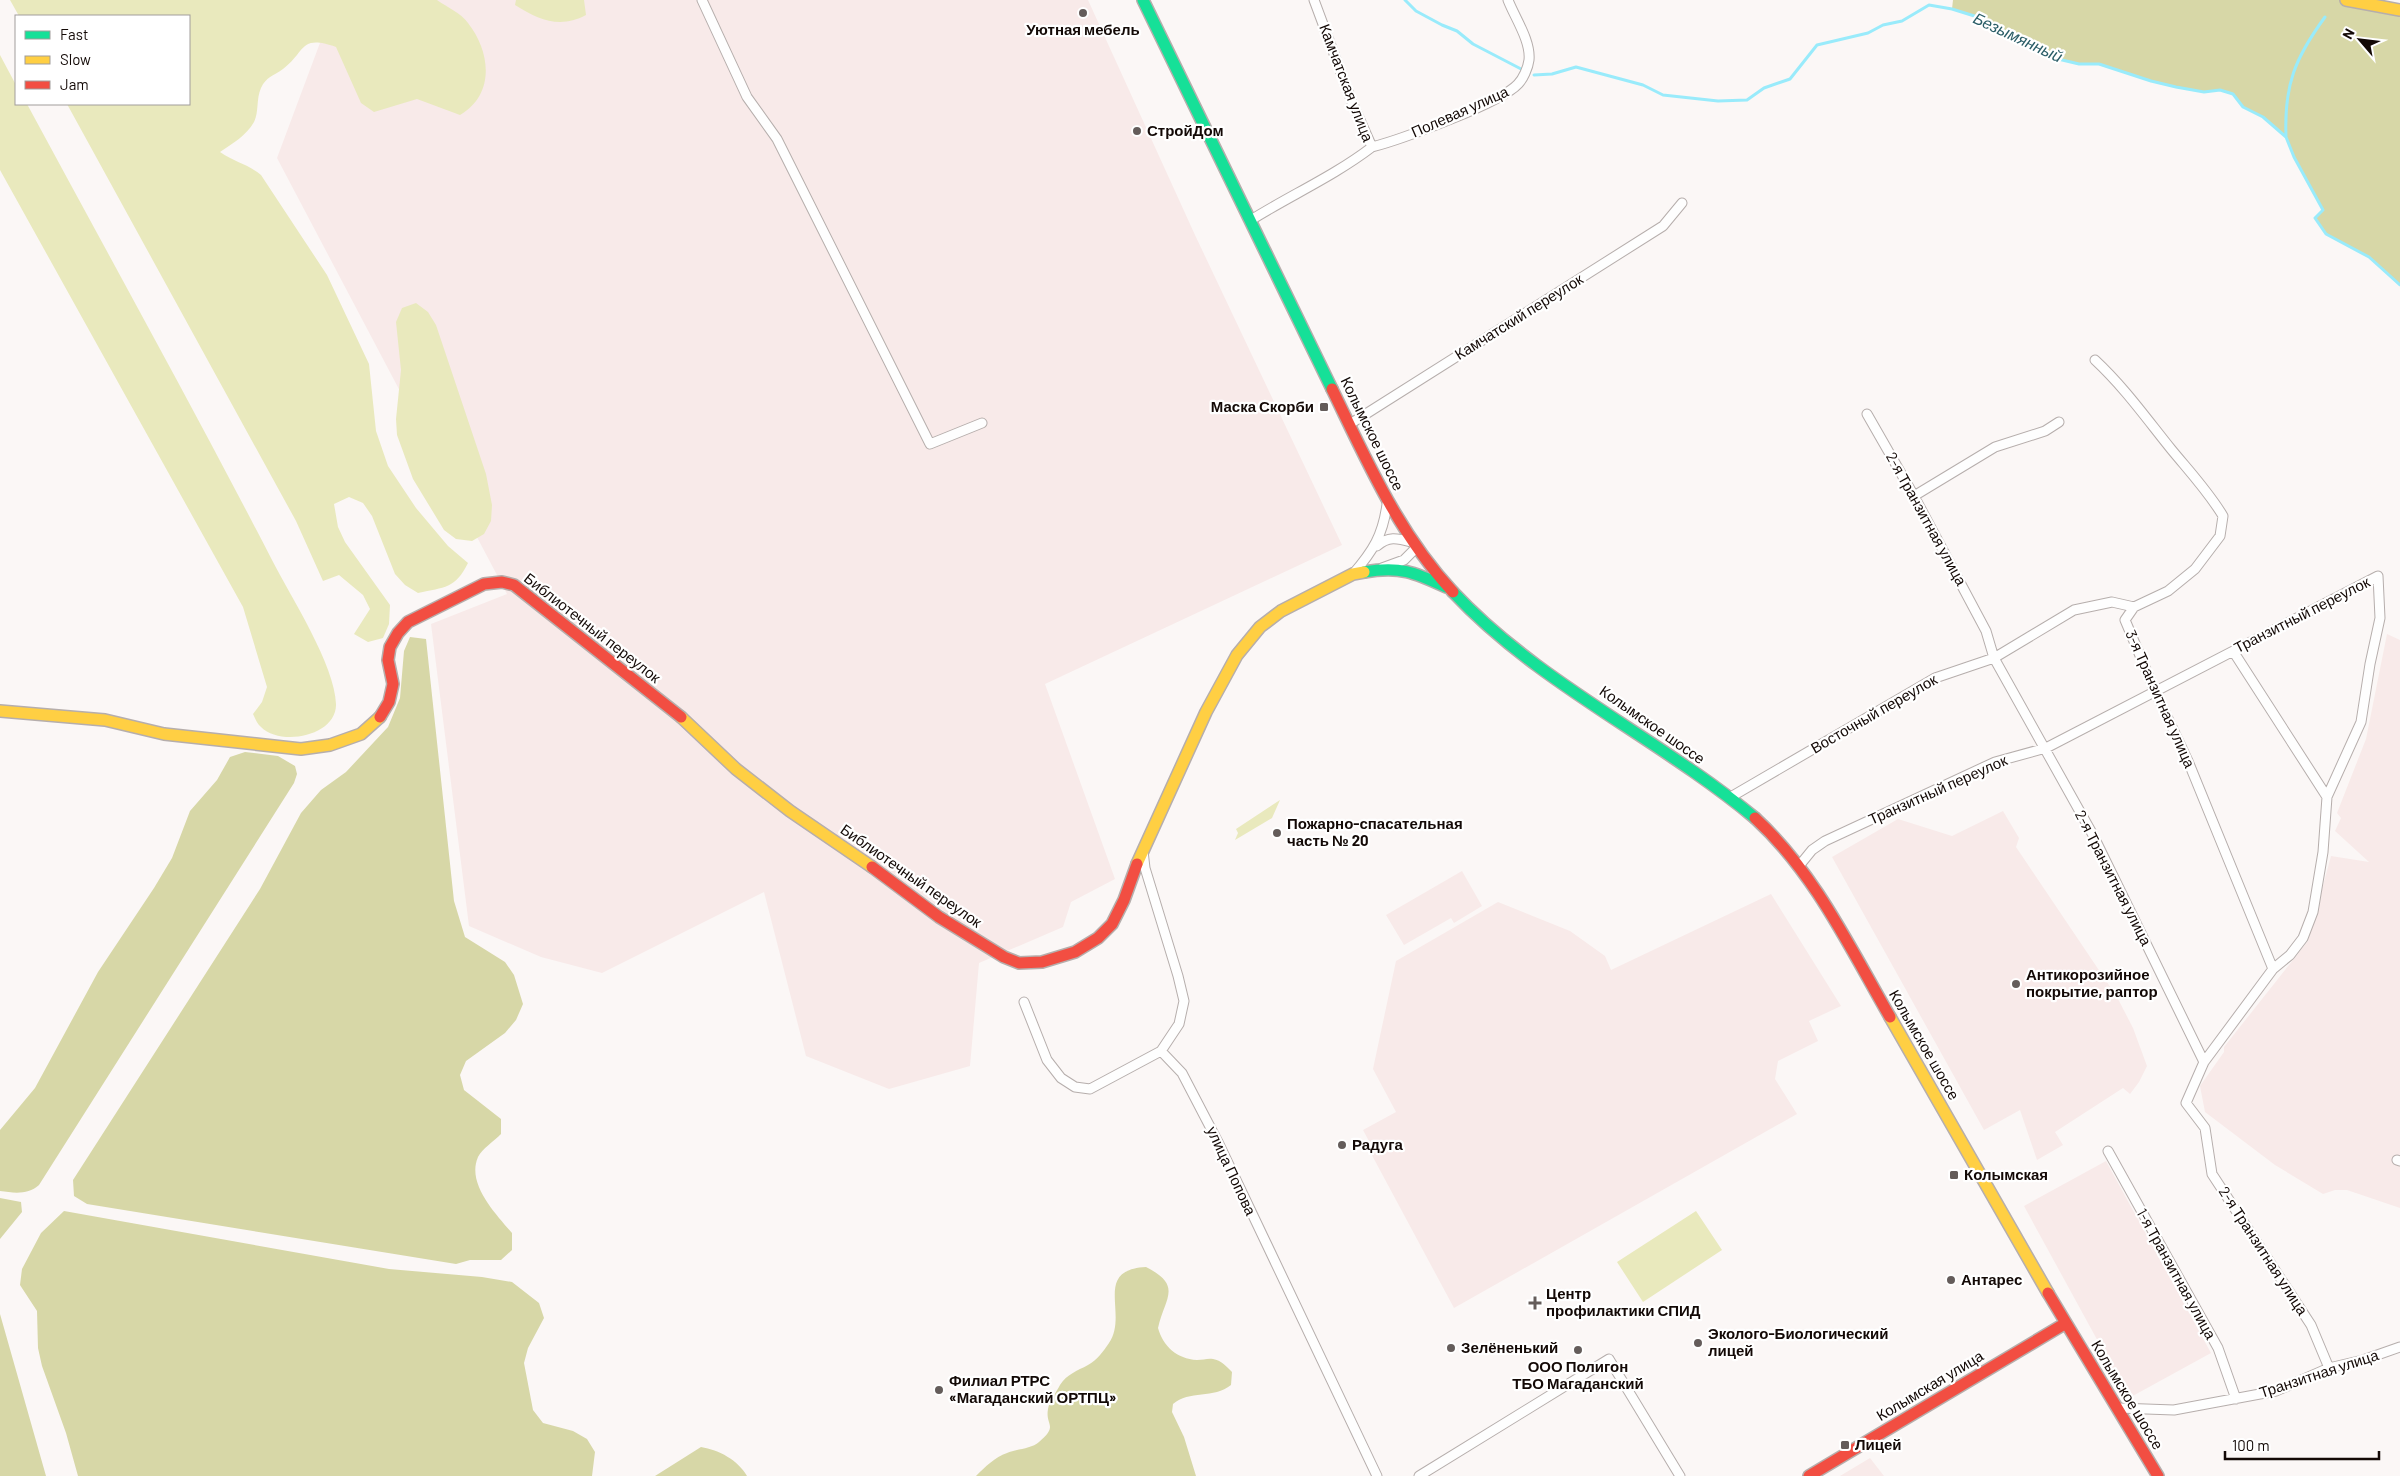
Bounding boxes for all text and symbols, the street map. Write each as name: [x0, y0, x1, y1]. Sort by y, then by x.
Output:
marker: Уютная мебель: [1077, 7, 1089, 19]
water label: Безымянный: [1971, 8, 2066, 66]
legend: [15, 15, 190, 105]
north arrow: [2335, 15, 2385, 65]
place label: Уютная мебель: [1026, 20, 1140, 38]
street label: Камчатская улица: [1316, 21, 1378, 145]
text: Fast: [60, 25, 88, 43]
text: N: [2338, 26, 2358, 42]
text: Slow: [60, 50, 91, 68]
text: Jam: [60, 75, 89, 93]
street label: Полевая улица: [1408, 81, 1512, 141]
place label: СтройДом: [1147, 121, 1224, 139]
marker: СтройДом: [1131, 125, 1143, 137]
street label: Камчатский переулок: [1451, 269, 1586, 363]
street label: Колымское шоссе: [1338, 374, 1408, 493]
place label: Маска Скорби: [1211, 397, 1314, 415]
marker: Маска Скорби: [1318, 401, 1330, 413]
street label: 2-я Транзитная улица: [1883, 449, 1971, 589]
street label: Библиотечный переулок: [521, 568, 665, 686]
street label: Транзитный переулок: [2231, 572, 2373, 656]
street label: 3-я Транзитная улица: [2122, 627, 2200, 771]
street label: Восточный переулок: [1807, 669, 1940, 757]
street label: Колымское шоссе: [1597, 681, 1709, 767]
street label: Транзитный переулок: [1865, 750, 2010, 828]
street label: 2-я Транзитная улица: [2072, 807, 2156, 949]
place label: Пожарно-спасательная часть № 20: [1287, 814, 1463, 849]
street label: Библиотечный переулок: [838, 820, 986, 931]
marker: Пожарно-спасательная часть № 20: [1271, 827, 1283, 839]
place label: Антикорозийное покрытие, раптор: [2026, 965, 2158, 1000]
marker: Антикорозийное покрытие, раптор: [2010, 978, 2022, 990]
street label: Колымское шоссе: [1886, 986, 1964, 1103]
street label: улица Попова: [1203, 1123, 1261, 1218]
place label: Радуга: [1352, 1135, 1403, 1153]
marker: Радуга: [1336, 1139, 1348, 1151]
place label: Колымская: [1964, 1165, 2048, 1183]
marker: Колымская: [1948, 1169, 1960, 1181]
street label: 2-я Транзитная улица: [2216, 1183, 2312, 1319]
street label: 1-я Транзитная улица: [2133, 1205, 2221, 1343]
place label: Антарес: [1961, 1270, 2022, 1288]
marker: Антарес: [1945, 1274, 1957, 1286]
place label: Центр профилактики СПИД: [1546, 1284, 1701, 1319]
marker: Центр профилактики СПИД: [1528, 1296, 1542, 1310]
place label: Эколого-Биологический лицей: [1708, 1324, 1889, 1359]
marker: Эколого-Биологический лицей: [1692, 1337, 1704, 1349]
street label: Колымское шоссе: [2088, 1337, 2168, 1452]
place label: Зелёненький: [1461, 1338, 1558, 1356]
marker: Зелёненький: [1445, 1342, 1457, 1354]
marker: ООО Полигон ТБО Магаданский: [1572, 1344, 1584, 1356]
street label: Транзитная улица: [2257, 1345, 2381, 1401]
street label: Колымская улица: [1873, 1346, 1987, 1424]
place label: ООО Полигон ТБО Магаданский: [1512, 1357, 1644, 1392]
place label: Филиал РТРС «Магаданский ОРТПЦ»: [949, 1371, 1116, 1406]
marker: Филиал РТРС «Магаданский ОРТПЦ»: [933, 1384, 945, 1396]
scale bar: [2225, 1428, 2379, 1460]
place label: Лицей: [1855, 1435, 1902, 1453]
text: 100 m: [2232, 1436, 2270, 1454]
marker: Лицей: [1839, 1439, 1851, 1451]

